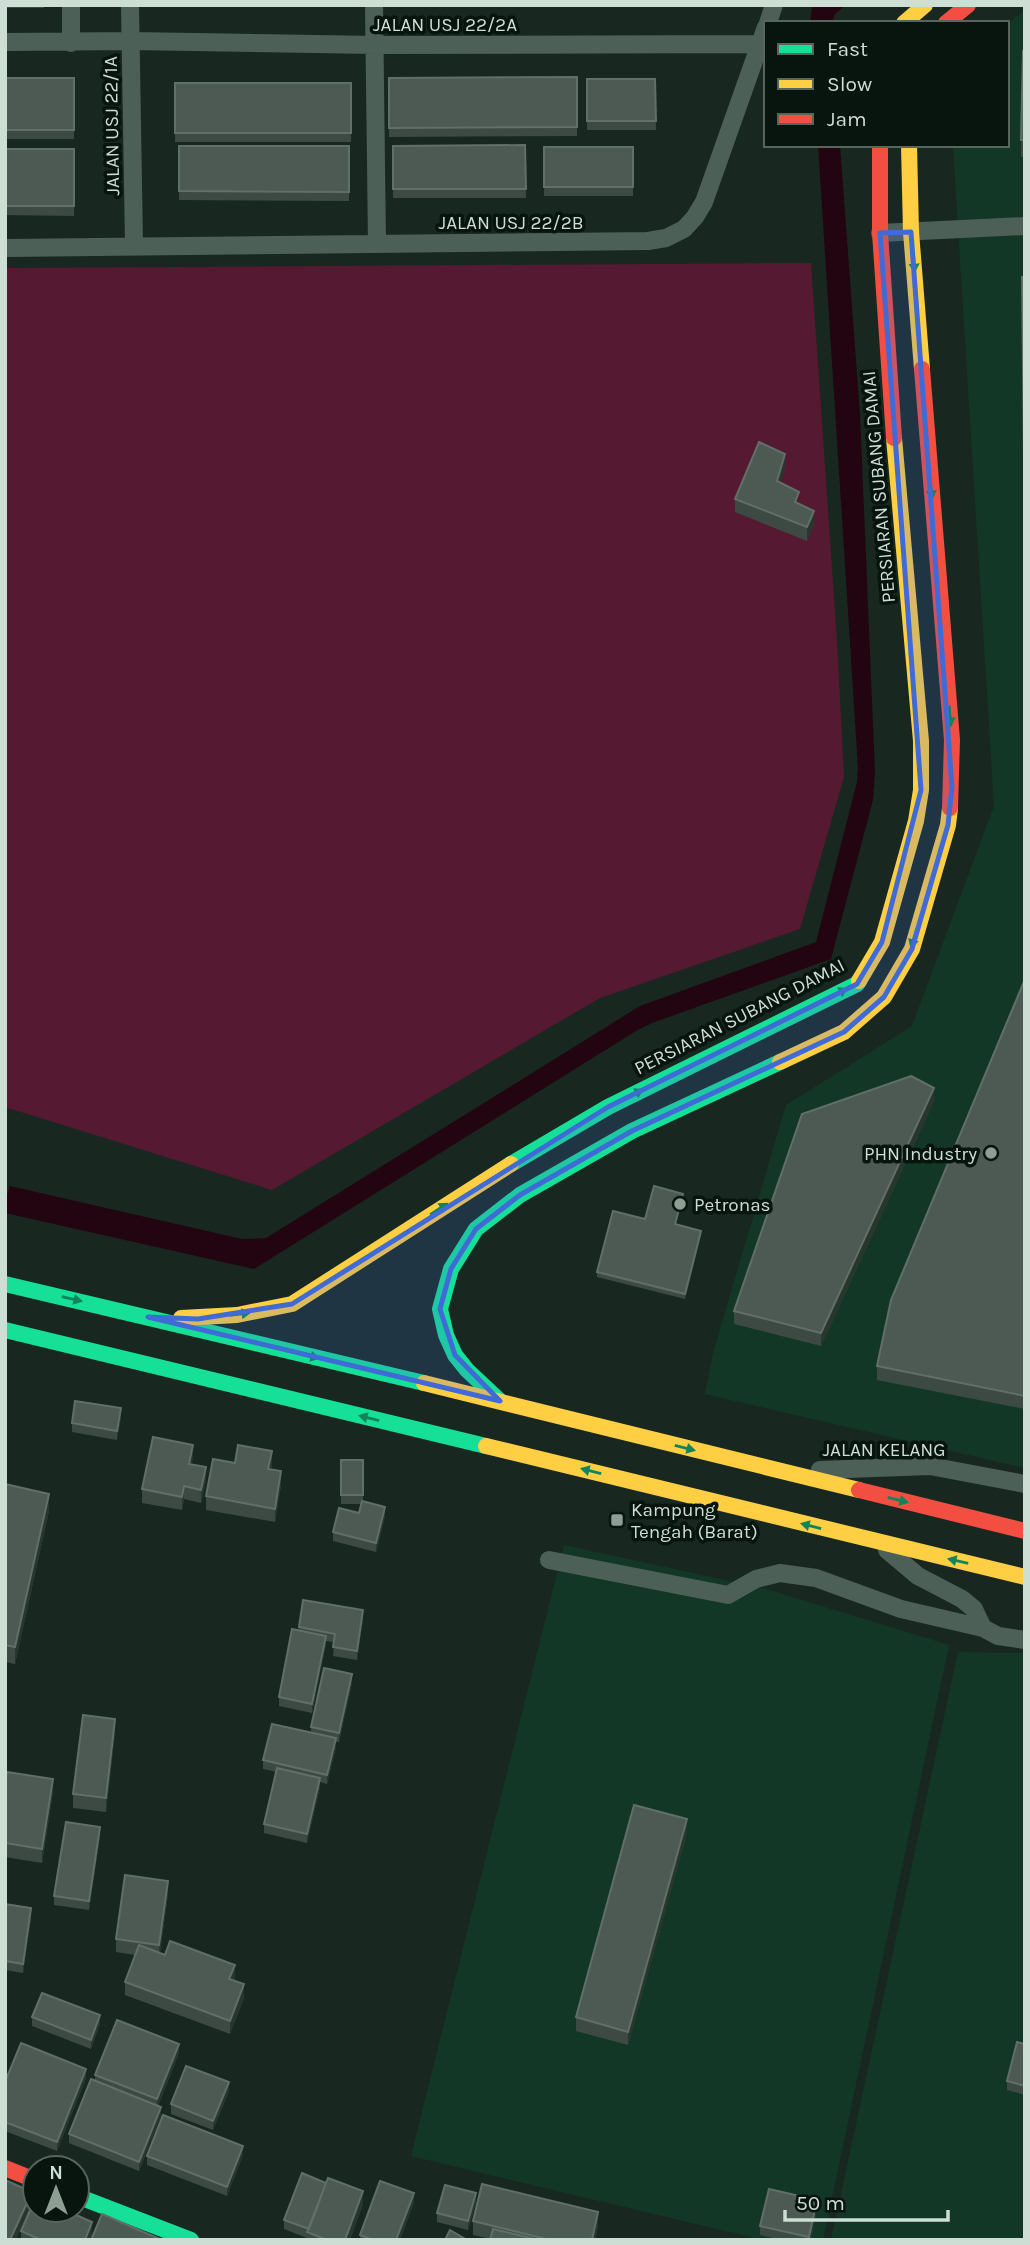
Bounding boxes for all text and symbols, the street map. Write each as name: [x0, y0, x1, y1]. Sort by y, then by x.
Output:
street label: JALAN USJ 22/2A: [373, 14, 517, 36]
legend: [764, 21, 1009, 147]
text: Fast: [827, 37, 868, 61]
street label: JALAN USJ 22/1A: [100, 56, 124, 196]
text: Slow: [827, 72, 872, 96]
text: Jam: [827, 107, 867, 131]
street label: JALAN USJ 22/2B: [439, 212, 584, 234]
one-way arrow: [908, 252, 919, 274]
street label: PERSIARAN SUBANG DAMAI: [858, 370, 900, 604]
one-way arrow: [926, 478, 937, 500]
one-way arrow: [945, 705, 956, 727]
one-way arrow: [909, 928, 919, 949]
street label: PERSIARAN SUBANG DAMAI: [631, 954, 848, 1080]
one-way arrow: [828, 987, 848, 998]
one-way arrow: [624, 1088, 644, 1099]
place label: PHN Industry: [864, 1143, 977, 1165]
marker: PHN Industry: [983, 1145, 999, 1161]
place label: Petronas: [694, 1194, 771, 1216]
marker: Petronas: [672, 1196, 688, 1212]
one-way arrow: [429, 1203, 448, 1216]
one-way arrow: [61, 1294, 83, 1305]
one-way arrow: [229, 1309, 251, 1320]
one-way arrow: [298, 1350, 320, 1361]
one-way arrow: [358, 1412, 380, 1423]
street label: JALAN KELANG: [822, 1439, 946, 1461]
one-way arrow: [674, 1443, 696, 1454]
one-way arrow: [579, 1465, 601, 1476]
one-way arrow: [887, 1495, 909, 1506]
place label: Kampung Tengah (Barat): [631, 1499, 758, 1543]
marker: Kampung Tengah (Barat): [609, 1512, 625, 1528]
one-way arrow: [800, 1520, 822, 1531]
one-way arrow: [947, 1556, 969, 1567]
north arrow: [21, 2154, 91, 2224]
text: N: [49, 2162, 63, 2184]
scale bar: [785, 2178, 948, 2222]
text: 50 m: [796, 2191, 845, 2215]

